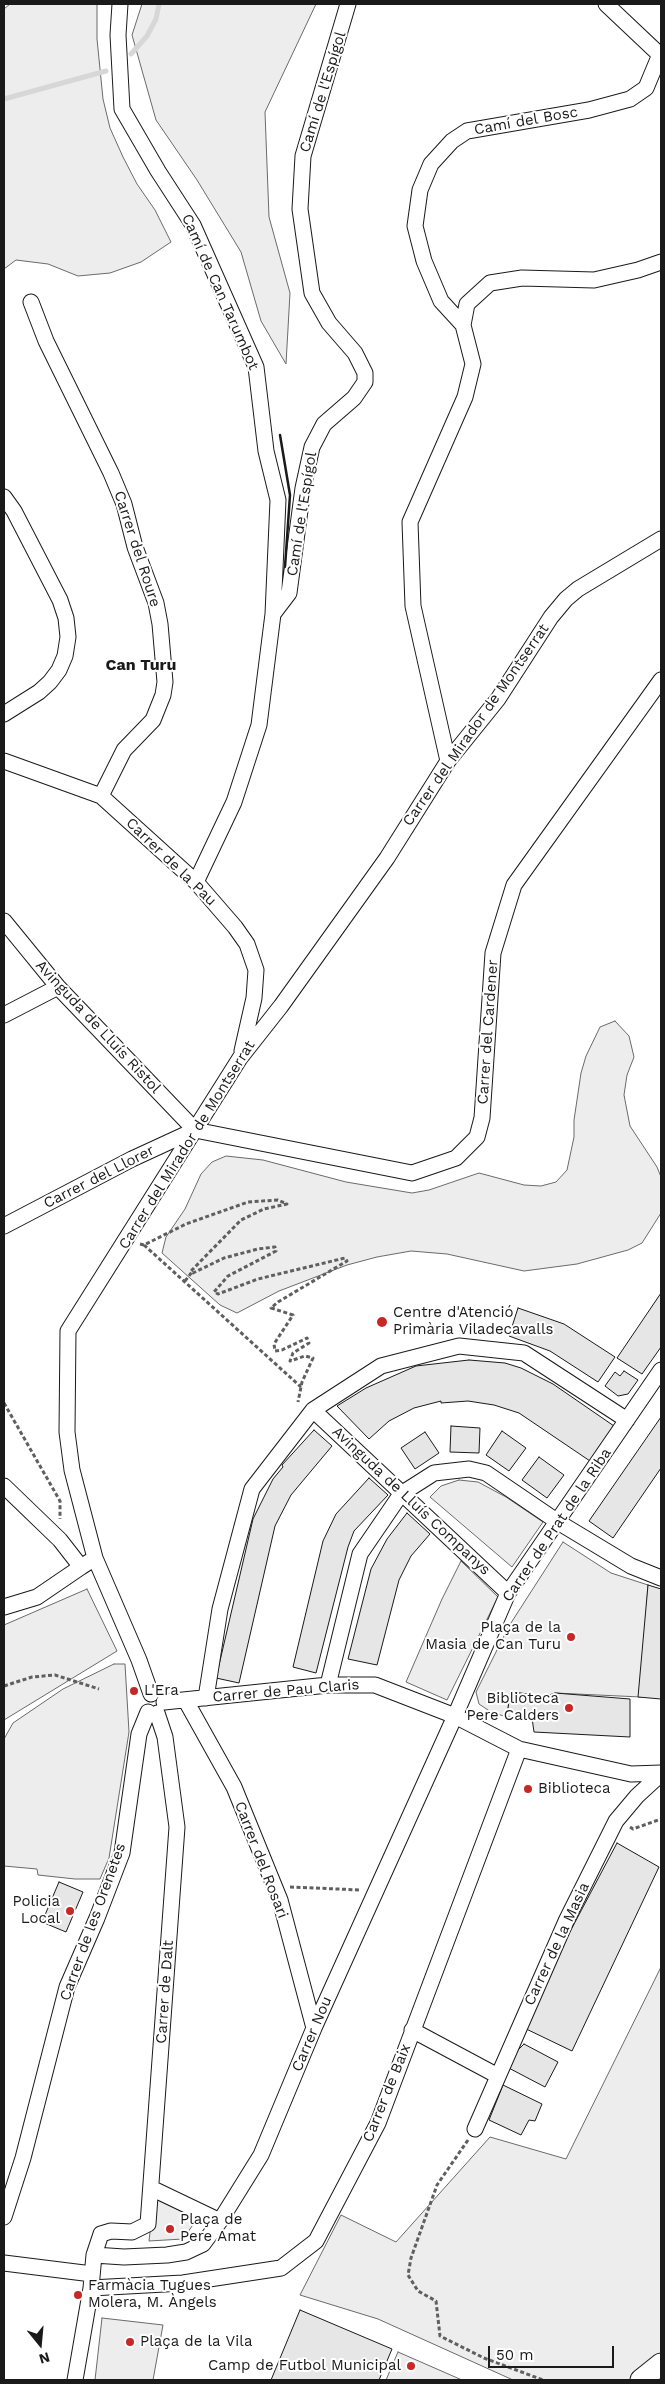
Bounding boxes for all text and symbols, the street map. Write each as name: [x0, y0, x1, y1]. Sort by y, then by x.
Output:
street label: Camí de l'Espígol: [296, 29, 350, 155]
street label: Camí del Bosc: [473, 103, 579, 139]
street label: Camí de Can Tarumbot: [177, 211, 263, 373]
street label: Camí de l'Espígol: [283, 451, 321, 577]
street label: Carrer del Roure: [110, 489, 164, 609]
street label: Carrer del Mirador de Montserrat: [399, 620, 553, 830]
district label: Can Turu: [106, 655, 176, 675]
street label: Carrer de la Pau: [122, 814, 220, 910]
street label: Avinguda de Lluís Ristol: [32, 957, 164, 1097]
street label: Carrer del Cardener: [474, 959, 502, 1105]
street label: Carrer del Mirador de Montserrat: [115, 1037, 259, 1253]
street label: Carrer del Llorer: [41, 1141, 157, 1213]
place label: Centre d'Atenció Primària Viladecavalls: [393, 1304, 553, 1339]
marker: Centre d'Atenció Primària Viladecavalls: [375, 1315, 389, 1329]
street label: Avinguda de Lluís Companys: [328, 1423, 494, 1579]
street label: Carrer de Prat de la Riba: [499, 1445, 615, 1605]
place label: Plaça de la Masia de Can Turu: [425, 1619, 561, 1654]
marker: Plaça de la Masia de Can Turu: [565, 1631, 577, 1643]
street label: Carrer de Pau Claris: [212, 1676, 360, 1706]
place label: L'Era: [144, 1682, 179, 1700]
marker: L'Era: [128, 1685, 140, 1697]
place label: Biblioteca Pere Calders: [467, 1690, 559, 1725]
marker: Biblioteca Pere Calders: [563, 1702, 575, 1714]
place label: Biblioteca: [538, 1780, 610, 1798]
marker: Biblioteca: [522, 1783, 534, 1795]
street label: Carrer del Rosari: [230, 1799, 292, 1921]
street label: Carrer de les Orenetes: [56, 1841, 130, 2003]
street label: Carrer de la Masia: [521, 1880, 593, 2008]
place label: Policia Local: [13, 1893, 60, 1928]
marker: Policia Local: [64, 1905, 76, 1917]
street label: Carrer de Dalt: [152, 1940, 178, 2044]
street label: Carrer Nou: [288, 1994, 336, 2074]
street label: Carrer de Baix: [359, 2041, 415, 2145]
place label: Plaça de Pere Amat: [180, 2211, 256, 2246]
marker: Plaça de Pere Amat: [164, 2223, 176, 2235]
place label: Farmàcia Tugues Molera, M. Àngels: [88, 2277, 217, 2312]
marker: Farmàcia Tugues Molera, M. Àngels: [72, 2289, 84, 2301]
north arrow: [15, 2319, 65, 2369]
place label: Plaça de la Vila: [140, 2333, 252, 2351]
marker: Plaça de la Vila: [124, 2336, 136, 2348]
scale bar: [490, 2336, 616, 2368]
text: 50 m: [496, 2346, 533, 2364]
text: N: [37, 2349, 52, 2368]
place label: Camp de Futbol Municipal: [208, 2357, 401, 2375]
marker: Camp de Futbol Municipal: [405, 2360, 417, 2372]

